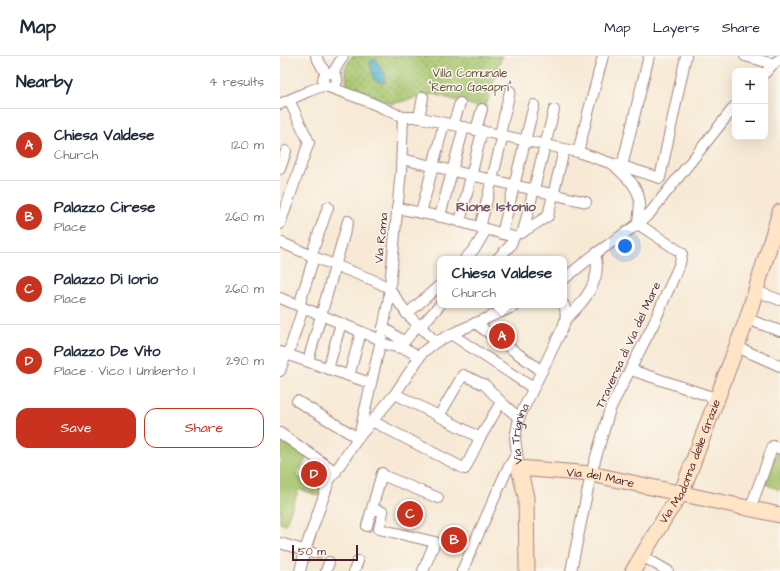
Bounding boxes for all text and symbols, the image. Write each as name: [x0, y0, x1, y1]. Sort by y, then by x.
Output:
text: Map: [20, 14, 56, 41]
text: Map: [604, 18, 631, 38]
text: Layers: [653, 18, 700, 38]
text: Share: [722, 18, 760, 38]
park label: Villa Comunale "Remo Gasapri": [428, 65, 512, 96]
map controls: [732, 68, 768, 140]
button: +: [732, 68, 768, 104]
text: Nearby: [16, 70, 73, 94]
text: 4 results: [209, 73, 264, 91]
button: −: [732, 104, 768, 140]
text: Chiesa Valdese: [54, 125, 154, 146]
text: A: [25, 136, 33, 154]
text: 120 m: [231, 136, 264, 154]
text: Church: [54, 146, 98, 164]
text: Palazzo Cirese: [54, 197, 155, 218]
district label: Rione Istonio: [456, 197, 536, 217]
text: B: [24, 208, 34, 226]
text: 260 m: [225, 208, 264, 226]
street label: Via Roma: [370, 212, 393, 264]
text: Place: [54, 218, 86, 236]
your location: [615, 236, 635, 256]
popup: [437, 256, 567, 308]
text: Chiesa Valdese: [452, 263, 552, 284]
text: Palazzo Di Iorio: [54, 269, 158, 290]
street label: Traversa di Via del Mare: [592, 279, 666, 411]
text: C: [24, 280, 34, 298]
text: 260 m: [225, 280, 264, 298]
text: Church: [452, 284, 496, 302]
text: Place: [54, 290, 86, 308]
pin: A: [489, 321, 515, 351]
text: Palazzo De Vito: [54, 341, 161, 362]
text: D: [25, 352, 33, 370]
text: 290 m: [226, 352, 264, 370]
text: Place · Vico I Umberto I: [54, 362, 195, 380]
street label: Via Madonna delle Grazie: [655, 396, 725, 527]
street label: Via Trignina: [507, 401, 534, 465]
button: Save: [16, 408, 136, 448]
button: Share: [144, 408, 264, 448]
pin: D: [301, 459, 327, 489]
street label: Via del Mare: [566, 464, 636, 492]
pin: C: [397, 499, 423, 529]
pin: B: [441, 525, 467, 555]
scale bar: [292, 543, 358, 562]
text: 50 m: [298, 544, 326, 559]

